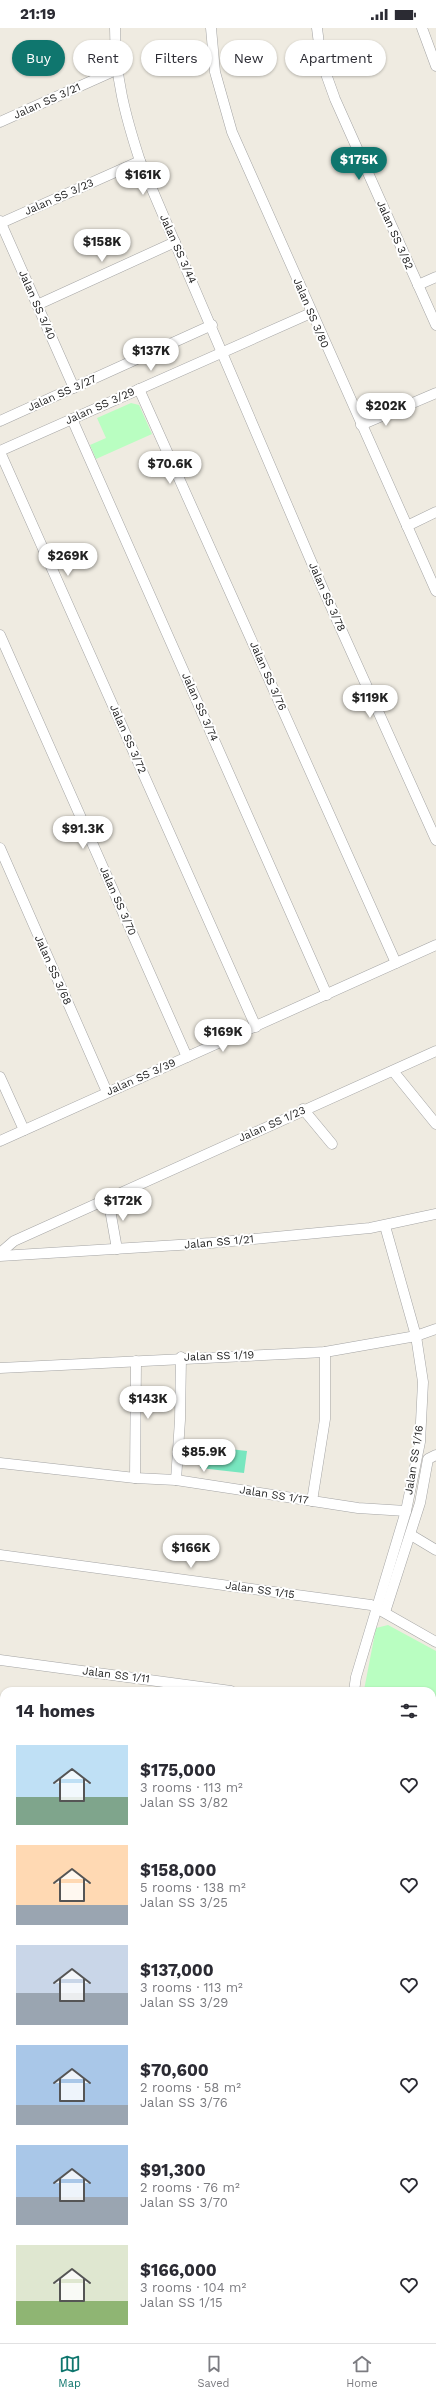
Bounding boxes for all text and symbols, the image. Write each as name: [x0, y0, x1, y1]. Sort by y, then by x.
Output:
text: 21:19: [20, 5, 56, 23]
chip: Buy: [12, 40, 65, 76]
chip: Rent: [73, 40, 133, 76]
chip: Filters: [141, 40, 212, 76]
chip: New: [220, 40, 277, 76]
chip: Apartment: [285, 40, 386, 76]
street label: Jalan SS 3/21: [11, 80, 83, 122]
pin: $175K: [331, 147, 387, 181]
text: $175K: [340, 152, 378, 167]
pin: $161K: [115, 162, 171, 196]
text: $161K: [125, 167, 161, 182]
street label: Jalan SS 3/23: [22, 176, 96, 218]
street label: Jalan SS 3/82: [374, 198, 416, 272]
street label: Jalan SS 3/44: [157, 212, 199, 286]
pin: $158K: [74, 229, 130, 263]
text: $158K: [83, 234, 121, 249]
street label: Jalan SS 3/40: [16, 268, 58, 342]
street label: Jalan SS 3/80: [290, 276, 332, 350]
pin: $137K: [123, 338, 179, 372]
text: $137K: [132, 343, 170, 358]
street label: Jalan SS 3/27: [26, 372, 98, 414]
street label: Jalan SS 3/29: [63, 385, 137, 427]
pin: $202K: [358, 393, 414, 427]
text: $202K: [365, 398, 407, 413]
pin: $70.6K: [137, 451, 203, 485]
text: $70.6K: [148, 456, 192, 471]
pin: $269K: [40, 543, 96, 577]
text: $269K: [47, 548, 89, 563]
street label: Jalan SS 3/78: [306, 560, 348, 634]
street label: Jalan SS 3/76: [247, 639, 289, 713]
street label: Jalan SS 3/74: [179, 671, 221, 744]
pin: $119K: [342, 685, 398, 719]
text: $119K: [352, 690, 388, 705]
street label: Jalan SS 3/72: [107, 703, 149, 775]
pin: $91.3K: [50, 816, 116, 850]
text: $91.3K: [62, 821, 104, 836]
street label: Jalan SS 3/70: [97, 864, 139, 938]
street label: Jalan SS 3/68: [32, 933, 74, 1007]
pin: $169K: [195, 1019, 251, 1053]
text: $169K: [204, 1024, 242, 1039]
street label: Jalan SS 3/39: [104, 1056, 178, 1098]
street label: Jalan SS 1/23: [236, 1103, 308, 1145]
pin: $172K: [95, 1188, 151, 1222]
text: $172K: [104, 1193, 142, 1208]
street label: Jalan SS 1/21: [184, 1232, 254, 1252]
street label: Jalan SS 1/19: [184, 1348, 255, 1364]
pin: $143K: [120, 1386, 176, 1420]
text: $143K: [128, 1391, 168, 1406]
street label: Jalan SS 1/16: [402, 1424, 426, 1496]
pin: $85.9K: [171, 1439, 237, 1473]
text: $85.9K: [182, 1444, 226, 1459]
street label: Jalan SS 1/17: [239, 1483, 309, 1507]
pin: $166K: [163, 1535, 219, 1569]
text: $166K: [172, 1540, 210, 1555]
street label: Jalan SS 1/15: [225, 1579, 295, 1601]
street label: Jalan SS 1/11: [82, 1664, 150, 1686]
icon: filters: [398, 1700, 420, 1722]
text: 14 homes: [16, 1701, 95, 1721]
text: $175,000: [140, 1760, 216, 1780]
icon: home: [48, 1761, 96, 1809]
icon: heart: [398, 1774, 420, 1796]
text: 3 rooms · 113 m²: [140, 1780, 243, 1795]
text: Jalan SS 3/82: [140, 1795, 228, 1810]
text: $158,000: [140, 1860, 216, 1880]
icon: home: [48, 1861, 96, 1909]
icon: heart: [398, 1874, 420, 1896]
text: 5 rooms · 138 m²: [140, 1880, 246, 1895]
text: Jalan SS 3/25: [140, 1895, 228, 1910]
text: $137,000: [140, 1960, 214, 1980]
icon: home: [48, 1961, 96, 2009]
icon: heart: [398, 1974, 420, 1996]
text: 3 rooms · 113 m²: [140, 1980, 243, 1995]
text: Jalan SS 3/29: [140, 1995, 228, 2010]
text: $70,600: [140, 2060, 209, 2080]
icon: home: [48, 2061, 96, 2109]
icon: heart: [398, 2074, 420, 2096]
text: 2 rooms · 58 m²: [140, 2080, 241, 2095]
text: Jalan SS 3/76: [140, 2095, 228, 2110]
text: $91,300: [140, 2160, 206, 2180]
icon: home: [48, 2161, 96, 2209]
icon: heart: [398, 2174, 420, 2196]
text: 2 rooms · 76 m²: [140, 2180, 240, 2195]
text: Jalan SS 3/70: [140, 2195, 228, 2210]
text: $166,000: [140, 2260, 217, 2280]
icon: home: [48, 2261, 96, 2309]
icon: heart: [398, 2274, 420, 2296]
text: 3 rooms · 104 m²: [140, 2280, 246, 2295]
text: Jalan SS 1/15: [140, 2295, 223, 2310]
tab: Map: [58, 2353, 81, 2390]
tab: Saved: [198, 2353, 229, 2390]
tab: Home: [346, 2353, 378, 2390]

